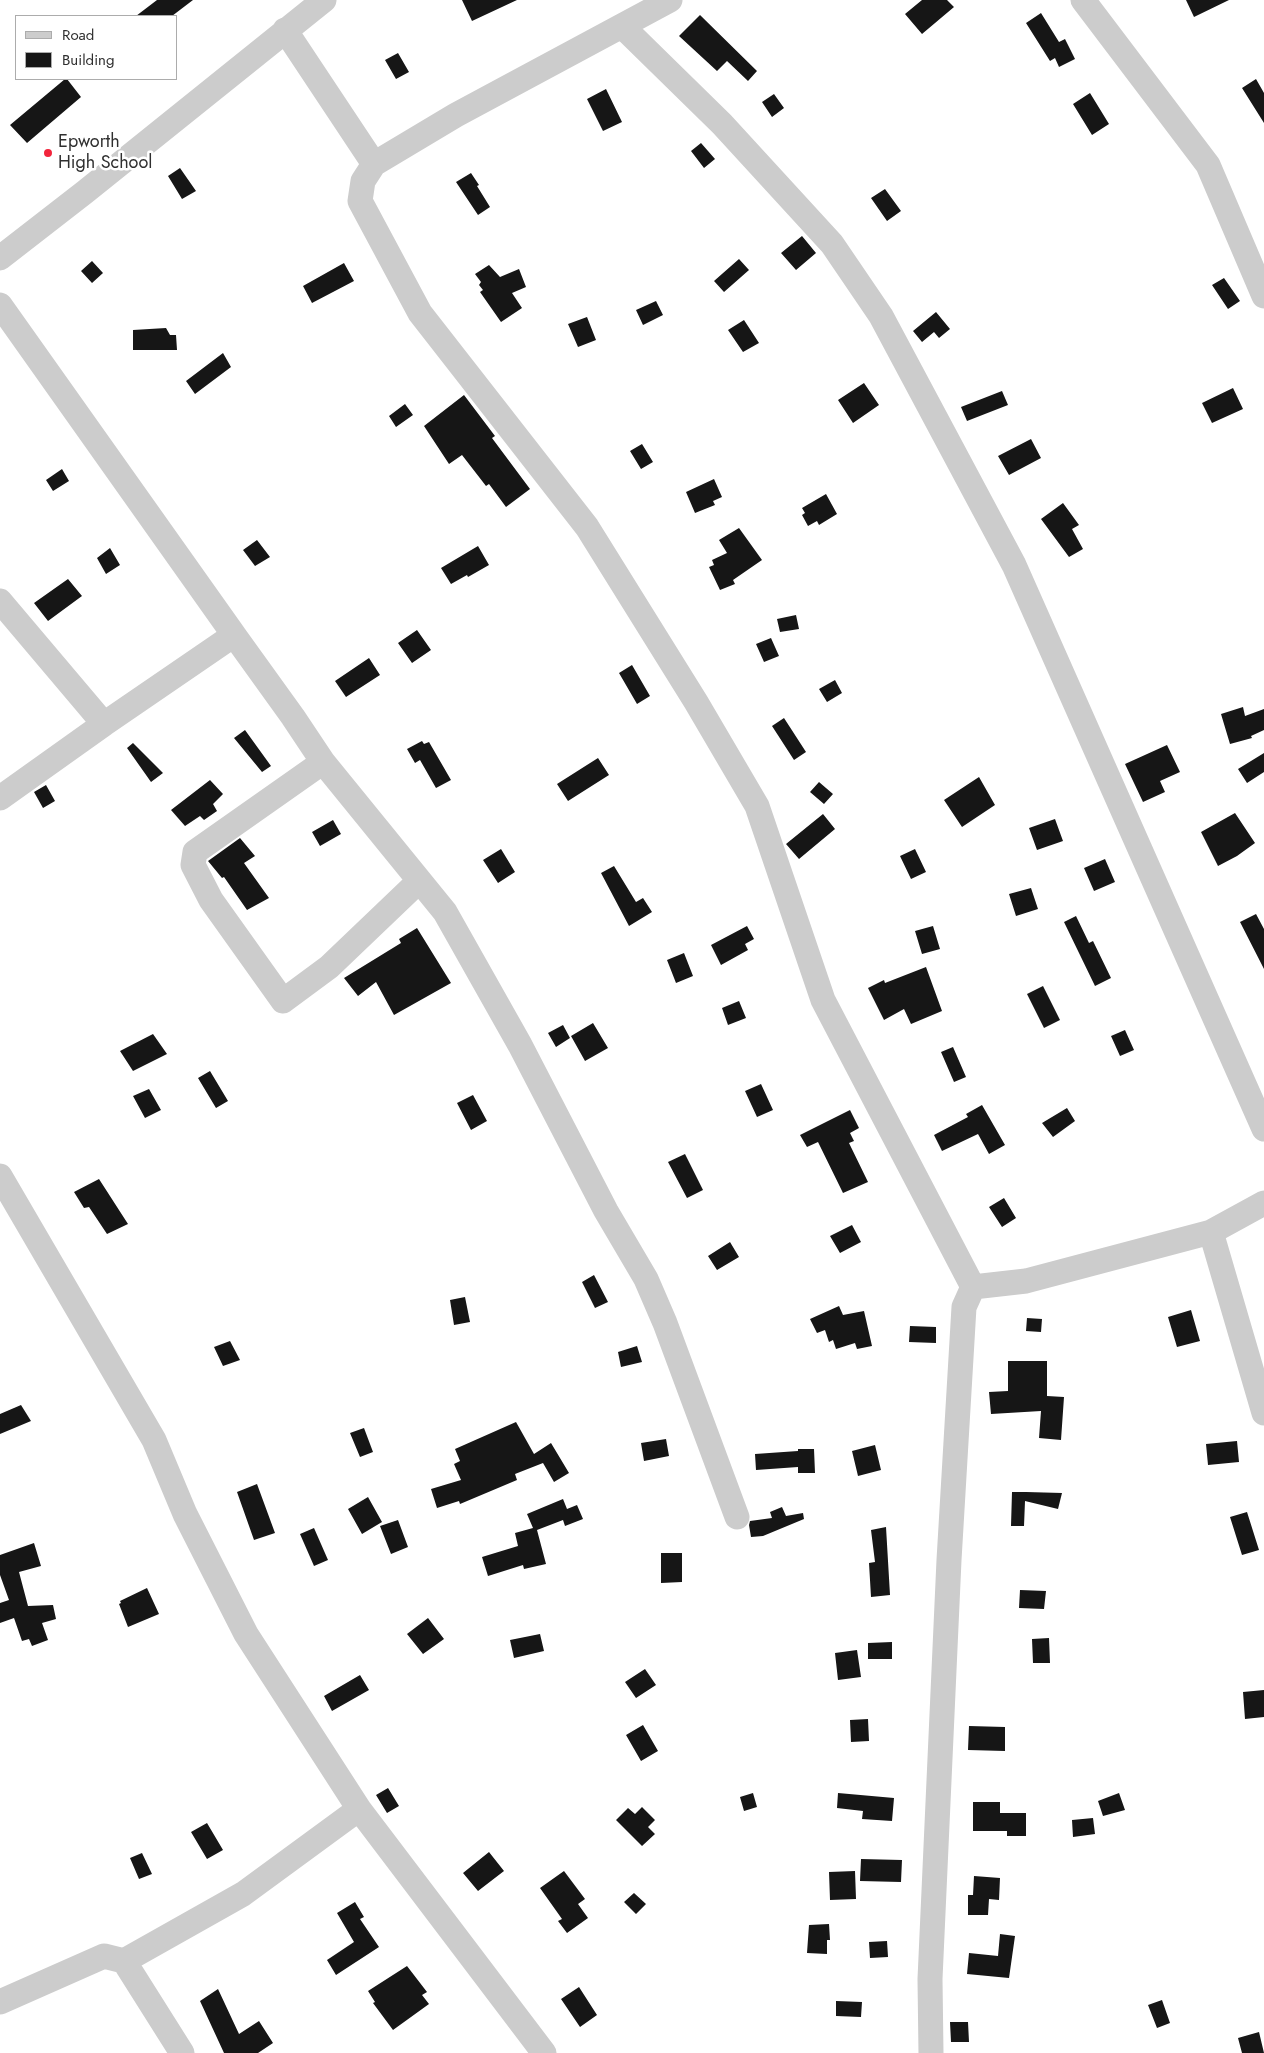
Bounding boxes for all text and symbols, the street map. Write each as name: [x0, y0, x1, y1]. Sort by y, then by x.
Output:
legend: [15, 15, 178, 80]
text: Road: [62, 24, 94, 46]
text: Building: [62, 49, 114, 71]
place label: Epworth High School: [58, 132, 152, 174]
marker: Epworth High School: [42, 147, 54, 159]

